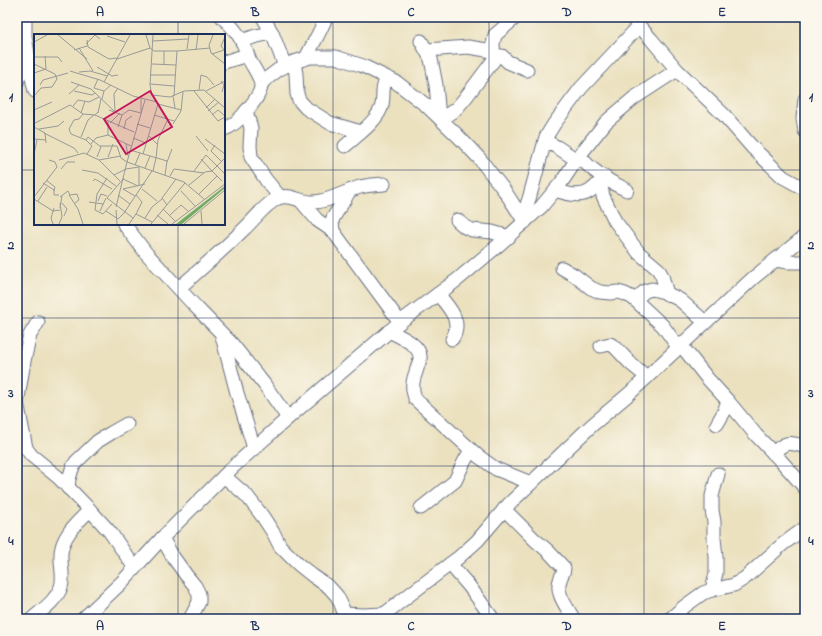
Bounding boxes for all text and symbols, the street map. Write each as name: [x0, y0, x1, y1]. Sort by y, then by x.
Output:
text: A: [96, 3, 104, 22]
text: B: [250, 3, 260, 22]
text: C: [407, 3, 415, 22]
text: D: [561, 3, 572, 22]
text: E: [718, 3, 726, 22]
inset map: [34, 34, 225, 225]
text: 1: [9, 88, 14, 107]
text: 1: [809, 88, 814, 107]
text: 2: [7, 236, 15, 255]
text: 2: [807, 236, 815, 255]
text: 3: [7, 384, 14, 403]
text: 3: [807, 384, 814, 403]
text: 4: [7, 532, 14, 551]
text: 4: [807, 532, 814, 551]
text: A: [96, 617, 104, 636]
text: B: [250, 617, 260, 636]
text: C: [407, 617, 415, 636]
text: D: [561, 617, 572, 636]
text: E: [718, 617, 726, 636]

